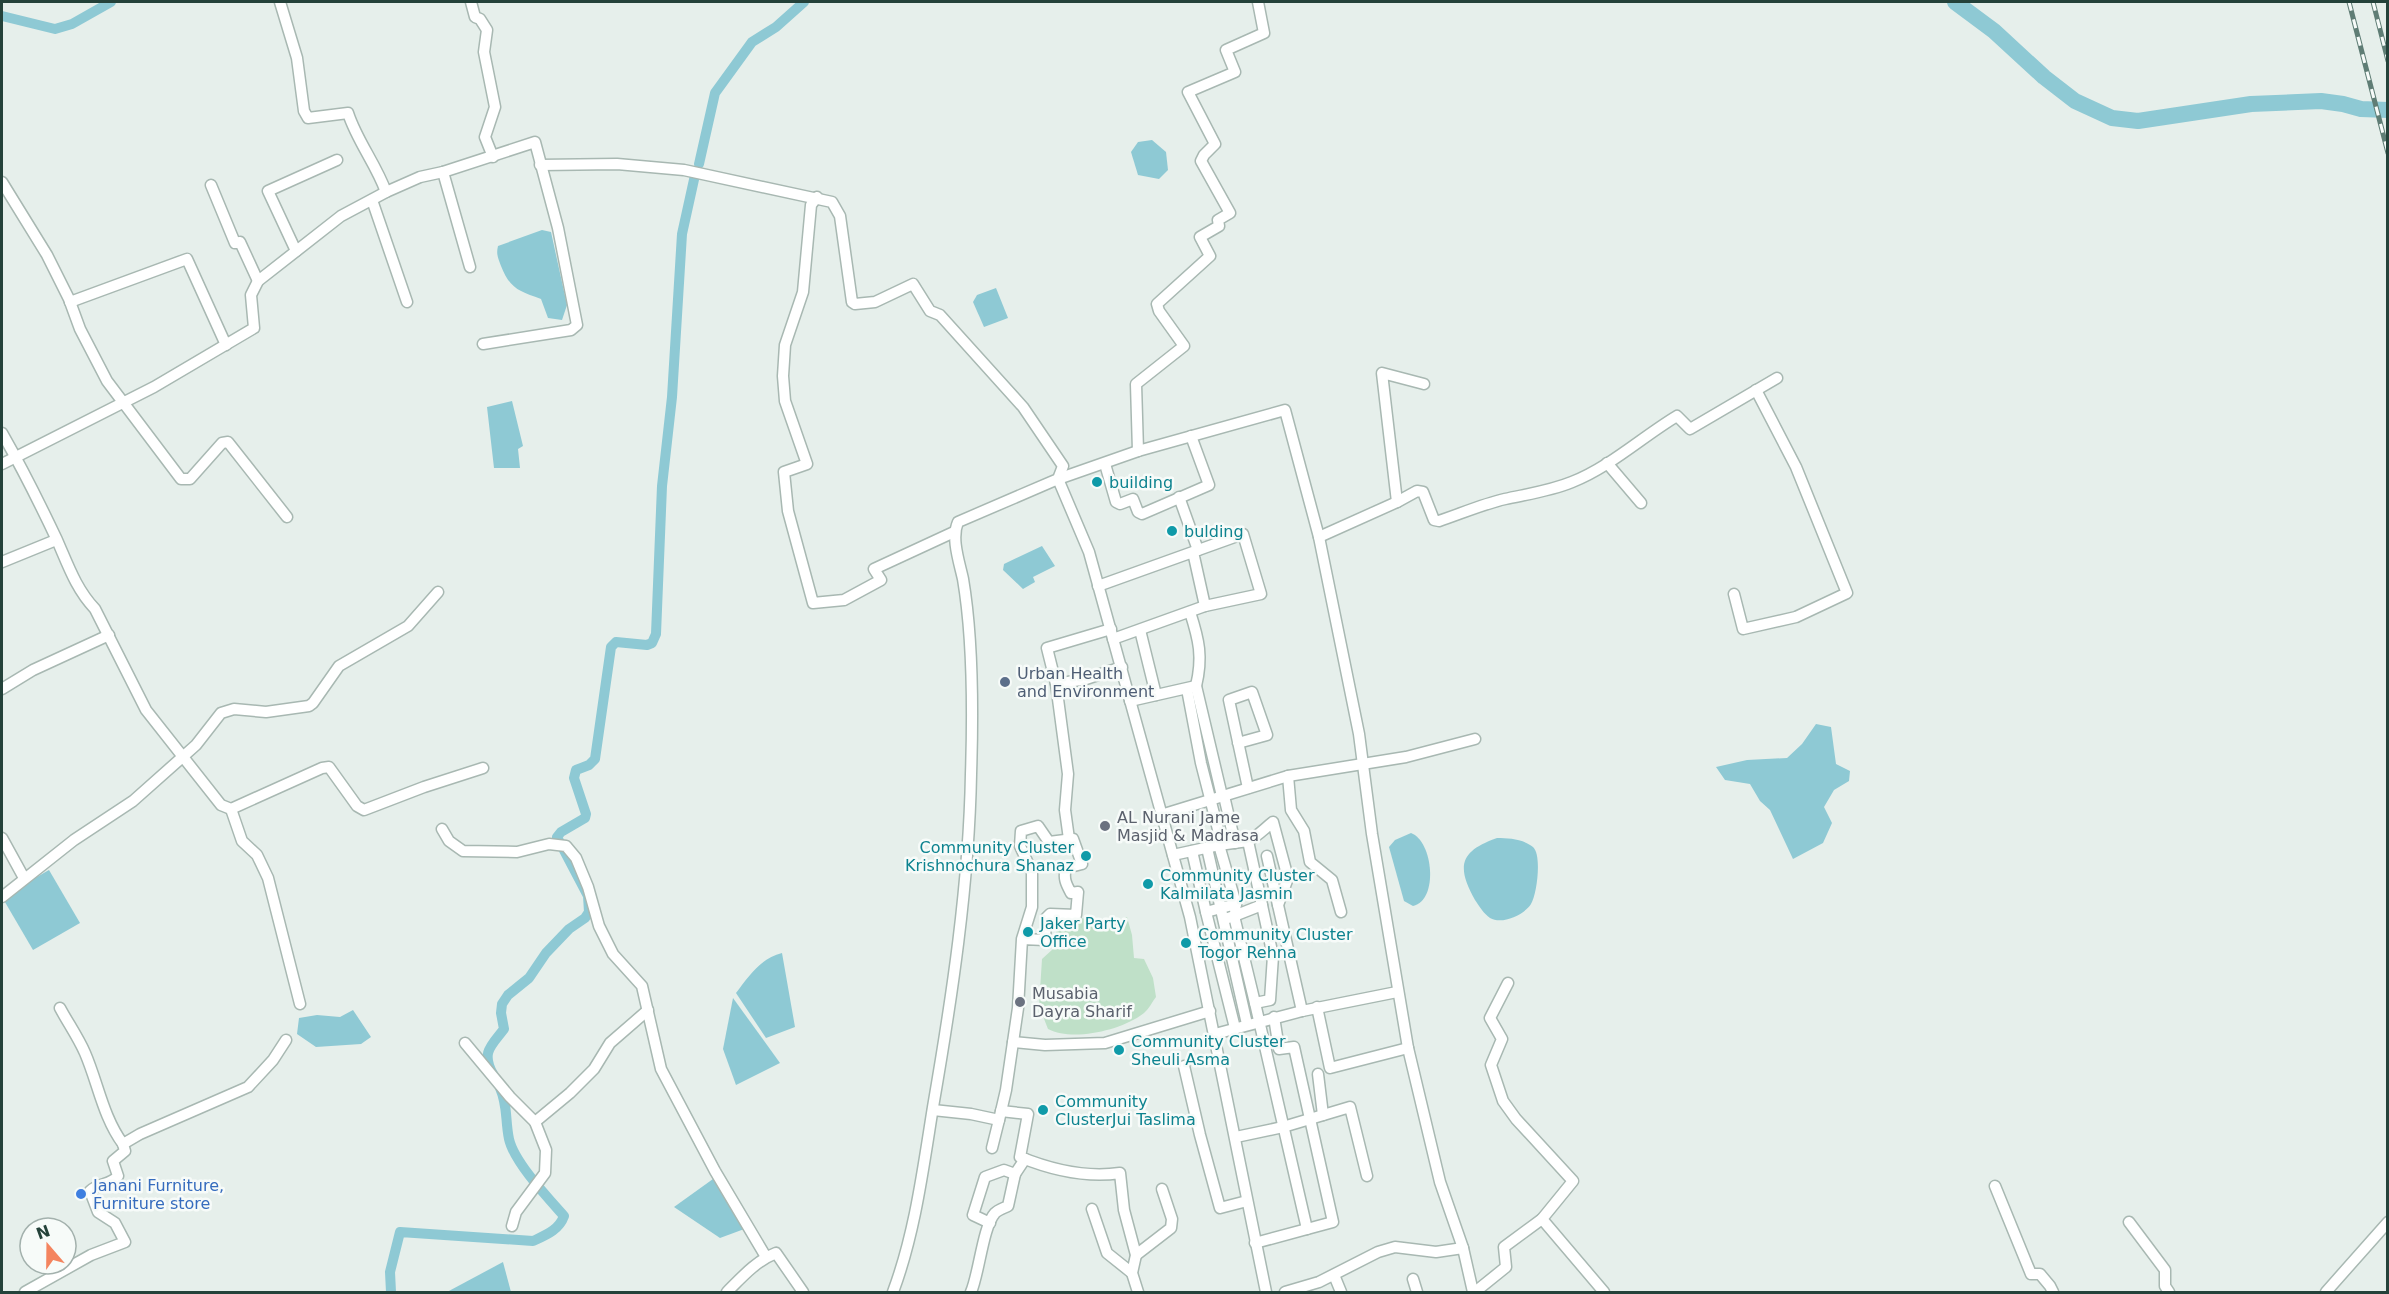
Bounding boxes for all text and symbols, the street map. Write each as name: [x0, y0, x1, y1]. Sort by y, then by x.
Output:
place label: building: [1109, 473, 1173, 492]
marker: building: [1090, 475, 1104, 489]
place label: bulding: [1184, 522, 1244, 541]
marker: bulding: [1165, 524, 1179, 538]
place label: Urban Health and Environment: [1017, 664, 1154, 701]
marker: Urban Health and Environment: [998, 675, 1012, 689]
place label: AL Nurani Jame Masjid & Madrasa: [1117, 808, 1259, 845]
marker: AL Nurani Jame Masjid & Madrasa: [1098, 819, 1112, 833]
place label: Community Cluster Krishnochura Shanaz: [905, 838, 1074, 875]
marker: Community Cluster Krishnochura Shanaz: [1079, 849, 1093, 863]
place label: Community Cluster Kalmilata Jasmin: [1160, 866, 1315, 903]
marker: Community Cluster Kalmilata Jasmin: [1141, 877, 1155, 891]
place label: Jaker Party Office: [1039, 914, 1126, 951]
marker: Jaker Party Office: [1021, 925, 1035, 939]
place label: Community Cluster Togor Rehna: [1197, 925, 1353, 962]
marker: Community Cluster Togor Rehna: [1179, 936, 1193, 950]
place label: Musabia Dayra Sharif: [1032, 984, 1132, 1021]
marker: Musabia Dayra Sharif: [1013, 995, 1027, 1009]
place label: Community Cluster Sheuli Asma: [1131, 1032, 1286, 1069]
marker: Community Cluster Sheuli Asma: [1112, 1043, 1126, 1057]
place label: Community ClusterJui Taslima: [1055, 1092, 1196, 1129]
marker: Community ClusterJui Taslima: [1036, 1103, 1050, 1117]
place label: Janani Furniture, Furniture store: [92, 1176, 224, 1213]
marker: Janani Furniture, Furniture store: [74, 1187, 88, 1201]
north arrow: [18, 1216, 78, 1276]
text: N: [33, 1221, 53, 1244]

